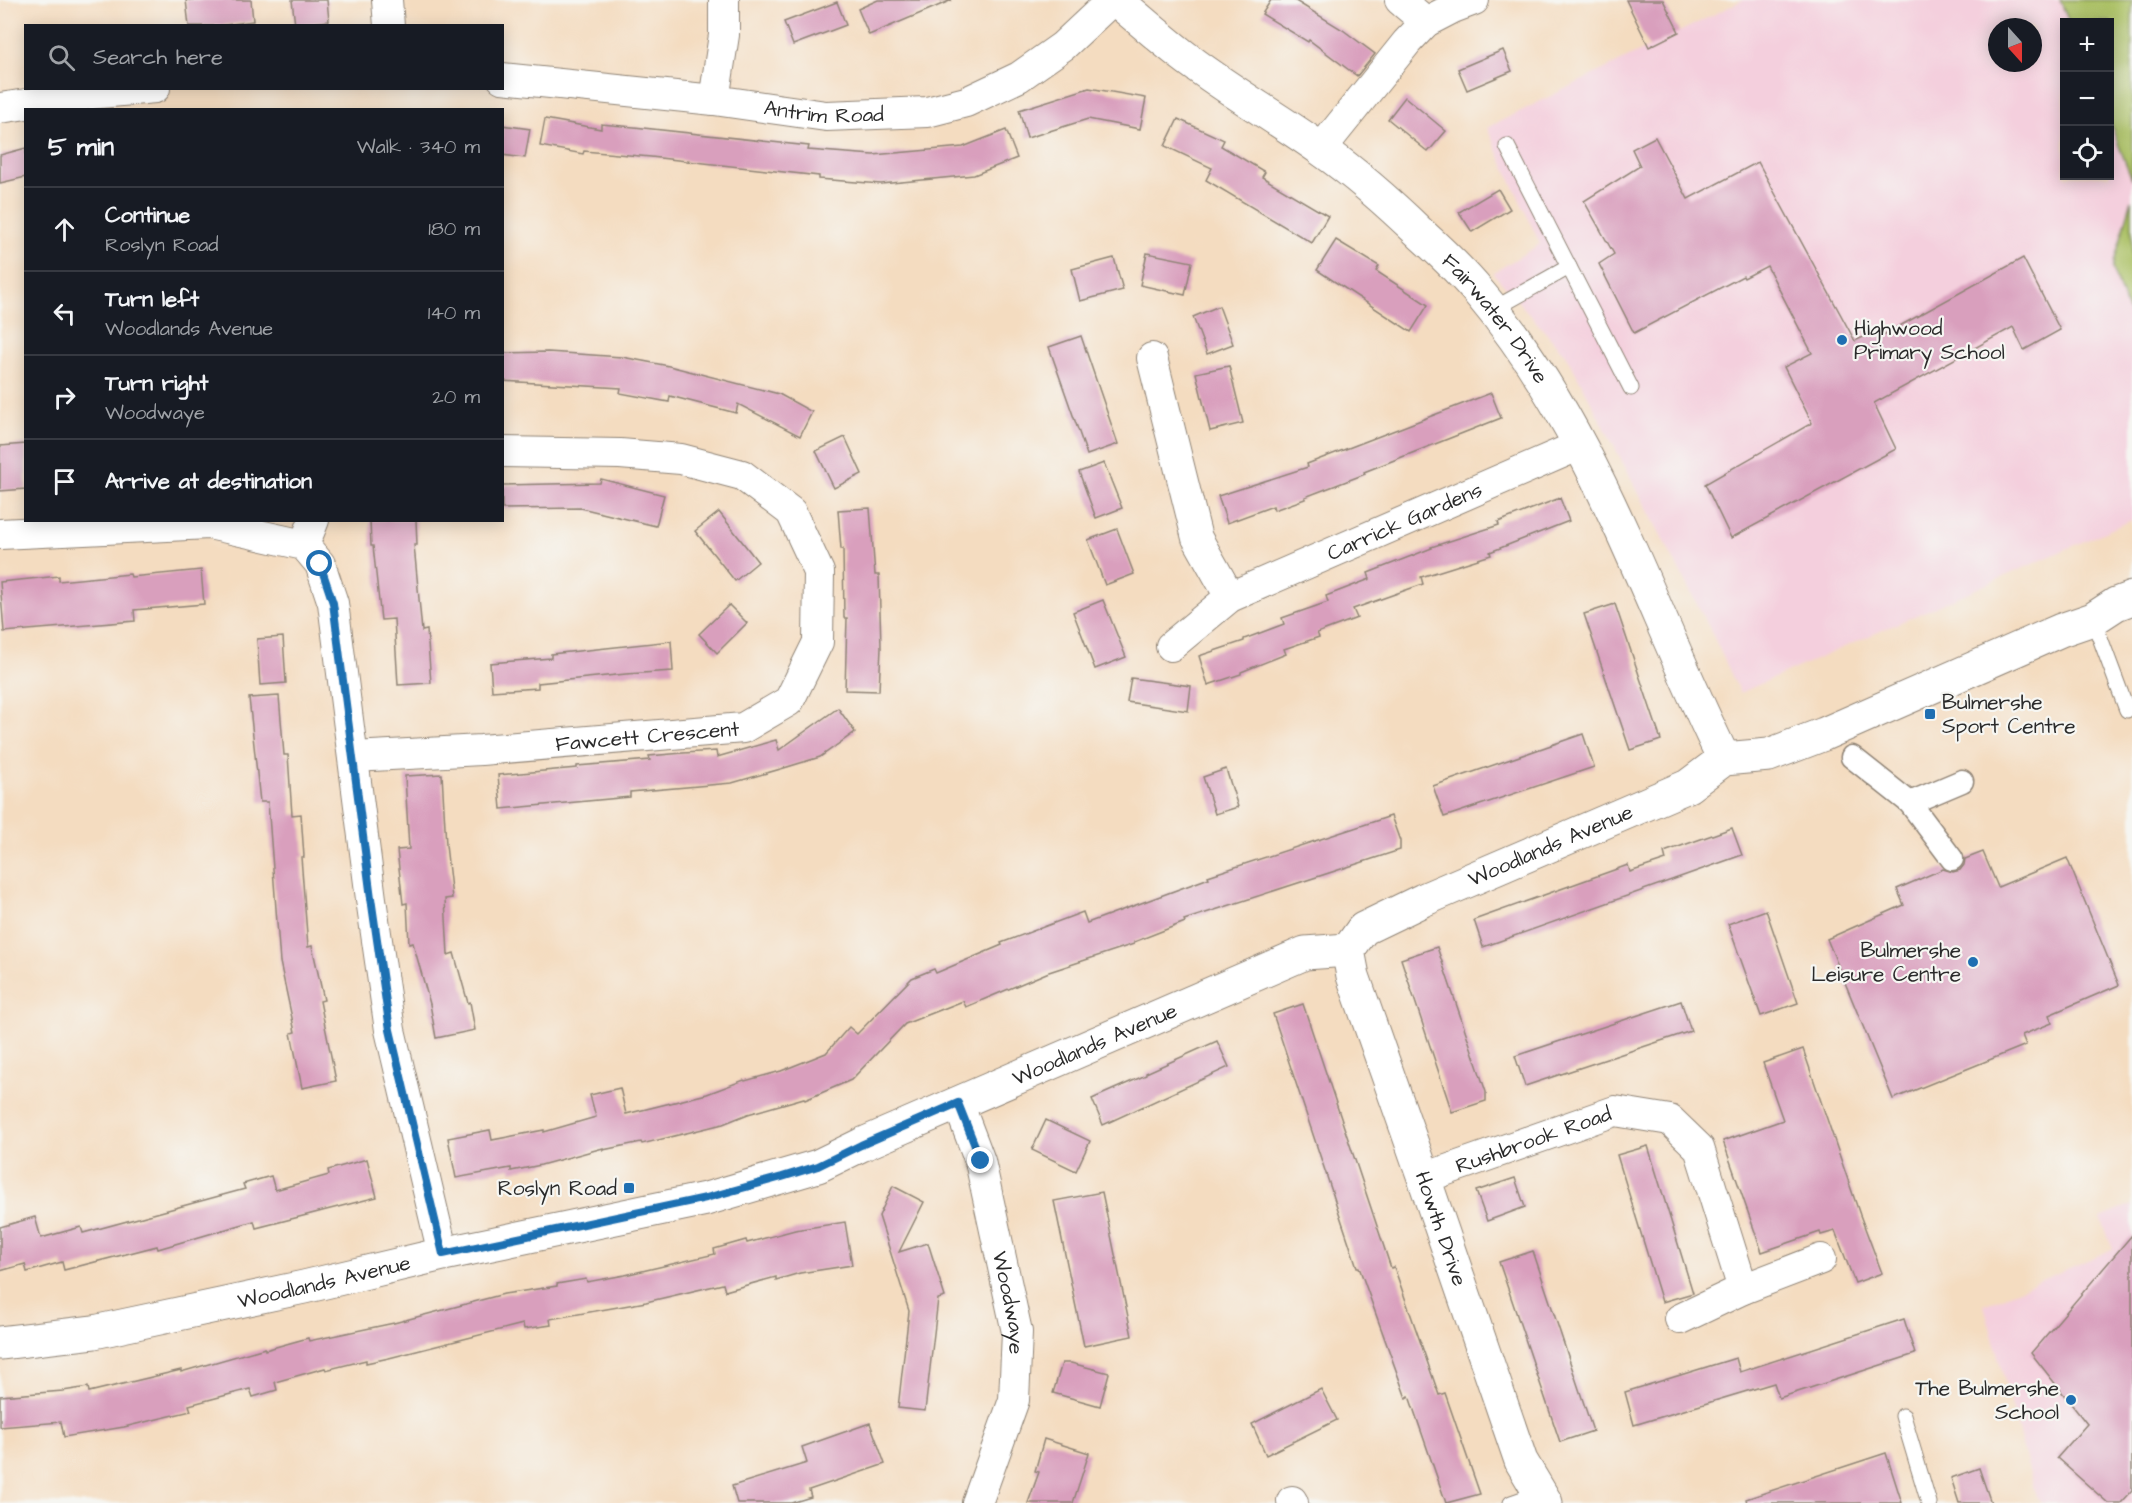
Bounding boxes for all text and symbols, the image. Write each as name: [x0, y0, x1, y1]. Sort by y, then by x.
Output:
north arrow: [1988, 18, 2042, 72]
map controls: [2060, 18, 2114, 180]
button: +: [2060, 18, 2114, 72]
search box: [24, 24, 504, 90]
icon: search: [45, 41, 78, 74]
text: Search here: [93, 42, 223, 73]
button: −: [2060, 72, 2114, 126]
street label: Antrim Road: [762, 93, 885, 131]
button: locate: [2060, 126, 2114, 180]
text: 5 min: [48, 129, 114, 165]
text: Walk · 340 m: [357, 133, 480, 161]
text: Continue: [105, 200, 190, 231]
icon: ahead: [48, 213, 81, 246]
text: 180 m: [428, 215, 480, 243]
text: Roslyn Road: [105, 231, 219, 259]
street label: Fairwater Drive: [1435, 247, 1555, 389]
text: Turn left: [105, 284, 199, 315]
icon: left: [48, 297, 81, 330]
text: 140 m: [428, 299, 480, 327]
place label: Highwood Primary School: [1854, 314, 2005, 369]
text: Woodlands Avenue: [105, 315, 273, 343]
marker: Highwood Primary School: [1835, 333, 1849, 347]
text: Turn right: [105, 368, 208, 399]
icon: right: [48, 381, 81, 414]
text: 20 m: [432, 383, 480, 411]
text: Woodwaye: [105, 399, 205, 427]
icon: arrive: [48, 465, 81, 498]
text: Arrive at destination: [105, 466, 312, 497]
street label: Carrick Gardens: [1323, 475, 1487, 568]
route start: [306, 550, 332, 576]
place label: Bulmershe Sport Centre: [1942, 688, 2076, 742]
marker: Bulmershe Sport Centre: [1923, 707, 1937, 721]
street label: Fawcett Crescent: [554, 714, 741, 759]
street label: Woodlands Avenue: [1464, 797, 1637, 894]
place label: Bulmershe Leisure Centre: [1811, 936, 1961, 989]
marker: Bulmershe Leisure Centre: [1966, 955, 1980, 969]
street label: Woodlands Avenue: [1008, 996, 1182, 1093]
street label: Rushbrook Road: [1452, 1099, 1616, 1181]
route end: [967, 1147, 993, 1173]
street label: Howth Drive: [1408, 1167, 1474, 1290]
place label: Roslyn Road: [498, 1174, 617, 1205]
marker: Roslyn Road: [622, 1181, 636, 1195]
street label: Woodlands Avenue: [235, 1248, 413, 1316]
street label: Woodwaye: [985, 1249, 1031, 1355]
place label: The Bulmershe School: [1915, 1374, 2059, 1427]
marker: The Bulmershe School: [2064, 1393, 2078, 1407]

